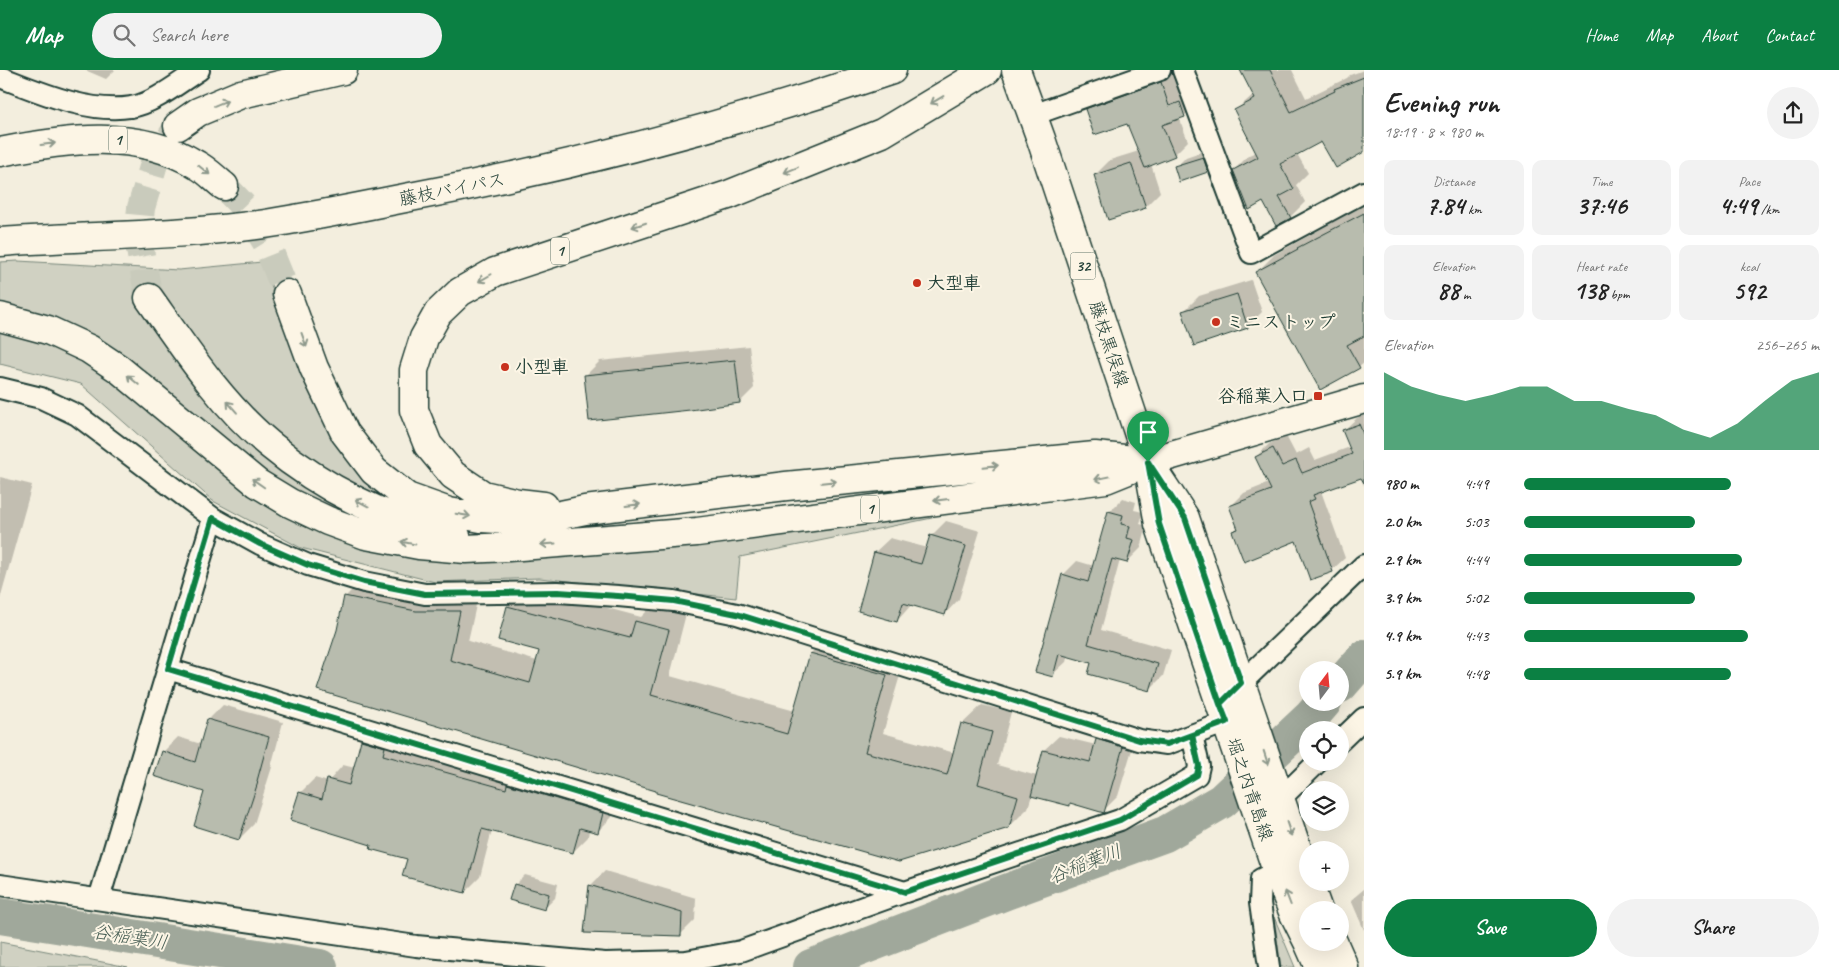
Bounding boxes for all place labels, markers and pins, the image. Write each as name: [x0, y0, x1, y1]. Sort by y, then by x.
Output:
place label: 大型車: [927, 272, 981, 294]
marker: 大型車: [911, 277, 923, 289]
place label: ミニストップ: [1226, 311, 1336, 333]
marker: ミニストップ: [1210, 316, 1222, 328]
place label: 小型車: [515, 356, 569, 378]
marker: 小型車: [499, 361, 511, 373]
place label: 谷稲葉入口: [1218, 385, 1308, 407]
marker: 谷稲葉入口: [1312, 390, 1324, 402]
pin: [1127, 411, 1169, 462]

